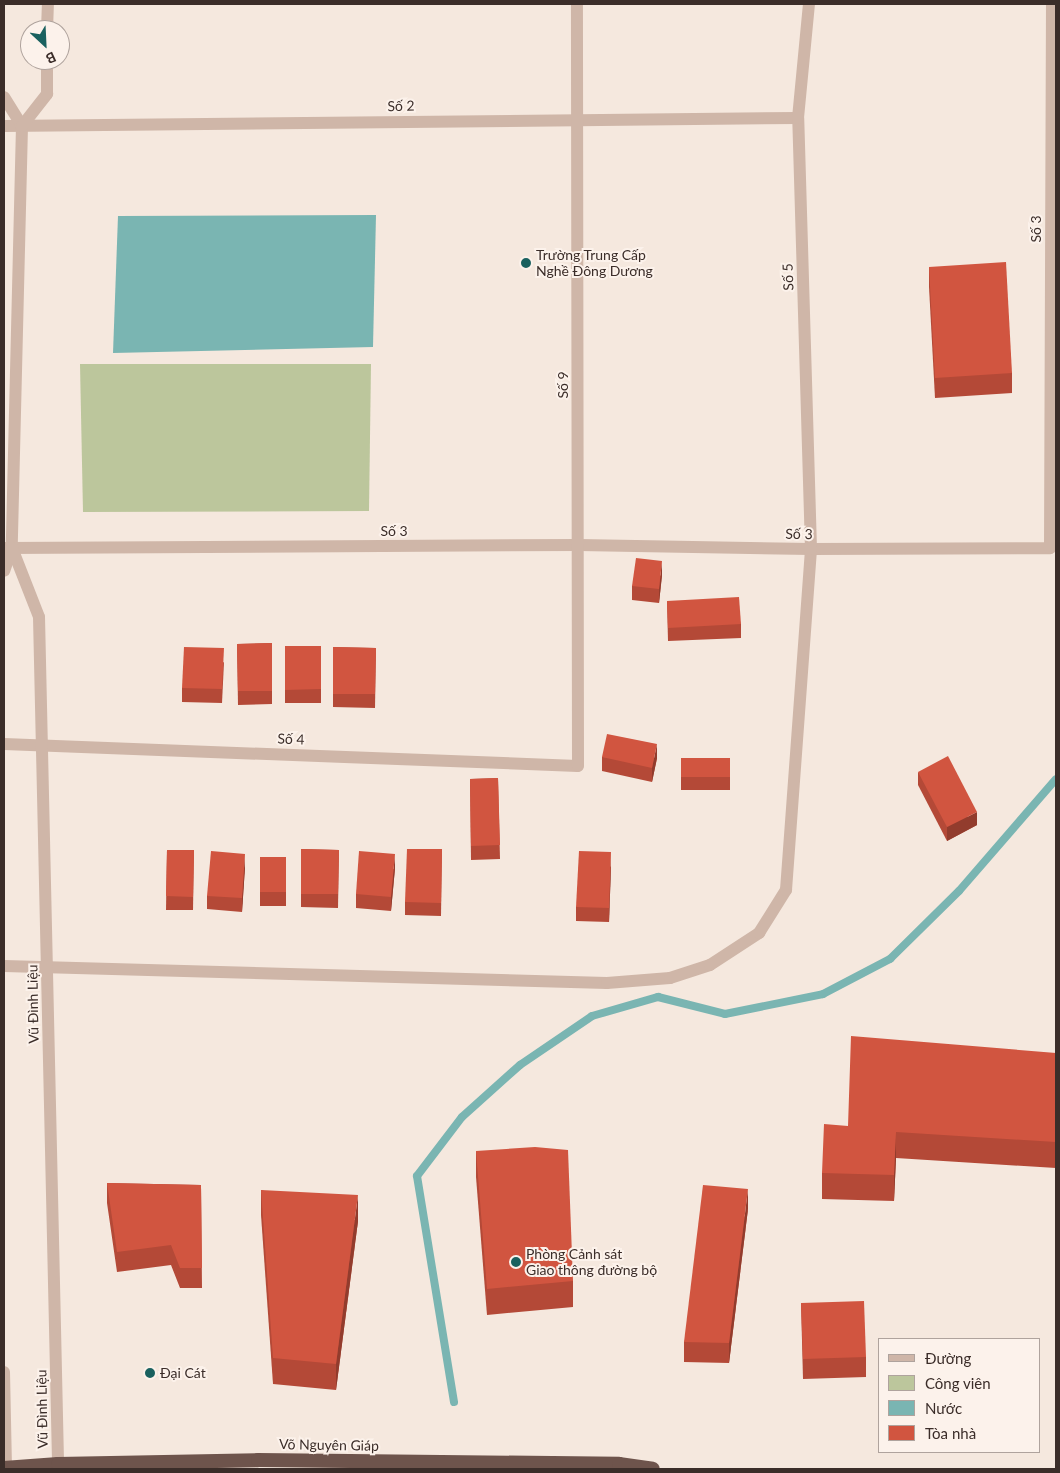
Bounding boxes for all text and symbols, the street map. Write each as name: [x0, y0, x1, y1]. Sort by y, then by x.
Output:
north arrow: [20, 20, 70, 70]
text: B: [43, 48, 59, 68]
street label: Số 2: [387, 97, 415, 115]
street label: Số 3: [1028, 215, 1044, 243]
place label: Trường Trung Cấp Nghề Đông Dương: [536, 247, 653, 280]
marker: Trường Trung Cấp Nghề Đông Dương: [520, 257, 532, 269]
street label: Số 5: [779, 263, 797, 291]
street label: Số 9: [555, 371, 571, 399]
street label: Số 3: [380, 523, 408, 539]
street label: Số 3: [785, 525, 813, 543]
street label: Số 4: [277, 730, 305, 748]
street label: Vũ Đình Liệu: [24, 964, 42, 1044]
place label: Phòng Cảnh sát Giao thông đường bộ: [526, 1246, 657, 1278]
marker: Phòng Cảnh sát Giao thông đường bộ: [510, 1256, 522, 1268]
legend: [878, 1338, 1040, 1453]
text: Đường: [925, 1349, 971, 1367]
place label: Đại Cát: [160, 1365, 206, 1381]
marker: Đại Cát: [144, 1367, 156, 1379]
street label: Vũ Đình Liệu: [33, 1369, 51, 1449]
text: Công viên: [925, 1374, 991, 1392]
text: Nước: [925, 1399, 962, 1417]
text: Tòa nhà: [925, 1424, 976, 1442]
street label: Võ Nguyên Giáp: [279, 1436, 379, 1454]

